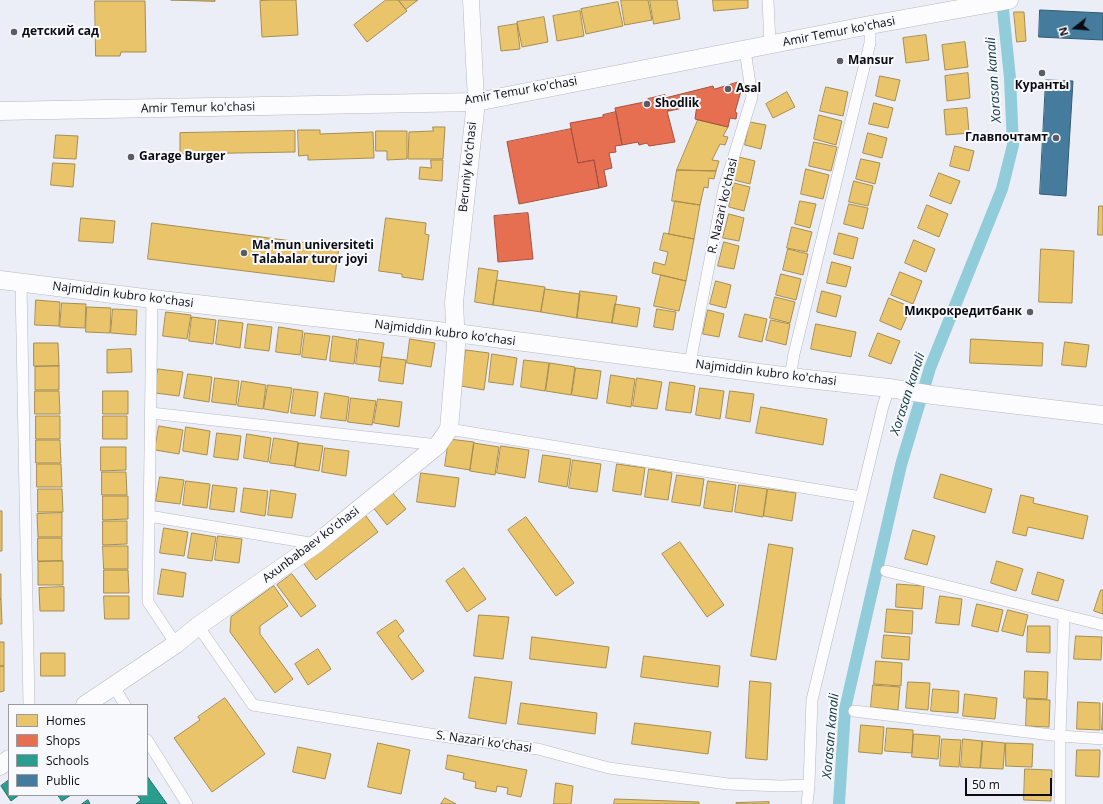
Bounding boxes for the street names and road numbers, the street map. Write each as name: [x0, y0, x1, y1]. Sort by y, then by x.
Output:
street label: Amir Temur ko'chasi: [782, 14, 896, 50]
street label: Amir Temur ko'chasi: [463, 74, 579, 108]
street label: Amir Temur ko'chasi: [141, 100, 255, 116]
street label: Beruniy ko'chasi: [456, 121, 480, 213]
street label: R. Nazari ko'chasi: [705, 157, 741, 255]
street label: Najmiddin kubro ko'chasi: [52, 279, 194, 311]
street label: Najmiddin kubro ko'chasi: [374, 317, 516, 349]
street label: Najmiddin kubro ko'chasi: [695, 357, 837, 389]
street label: Axunbabaev ko'chasi: [260, 504, 362, 586]
street label: S. Nazari ko'chasi: [435, 728, 533, 756]

